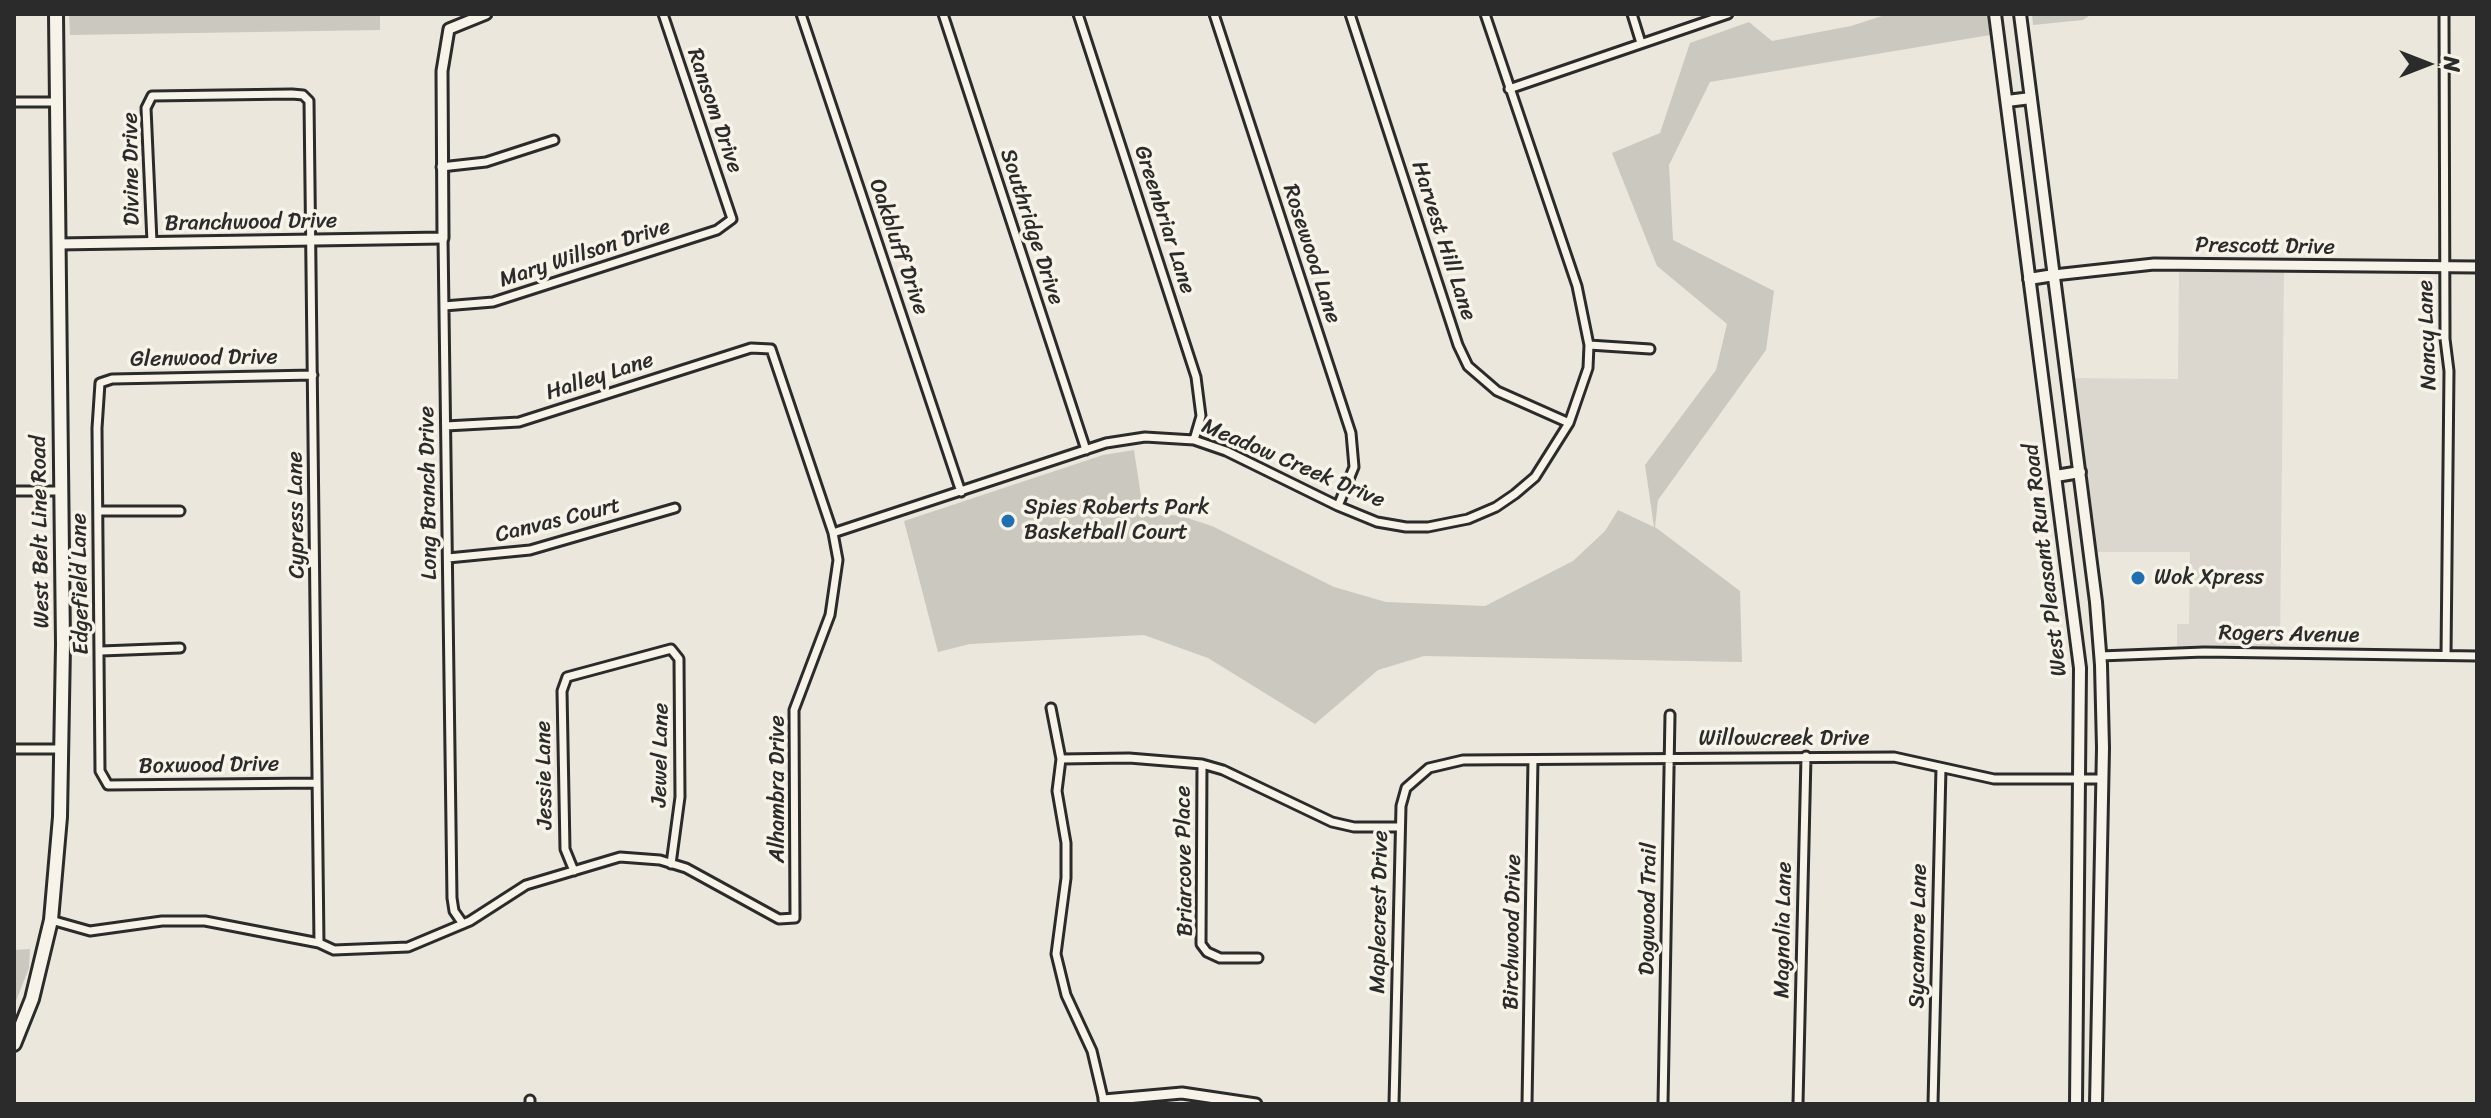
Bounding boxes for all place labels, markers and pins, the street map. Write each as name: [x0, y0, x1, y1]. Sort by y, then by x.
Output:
place label: Spies Roberts Park Basketball Court: [1024, 495, 1209, 546]
marker: Spies Roberts Park Basketball Court: [999, 512, 1017, 530]
place label: Wok Xpress: [2154, 565, 2264, 591]
marker: Wok Xpress: [2129, 569, 2147, 587]

